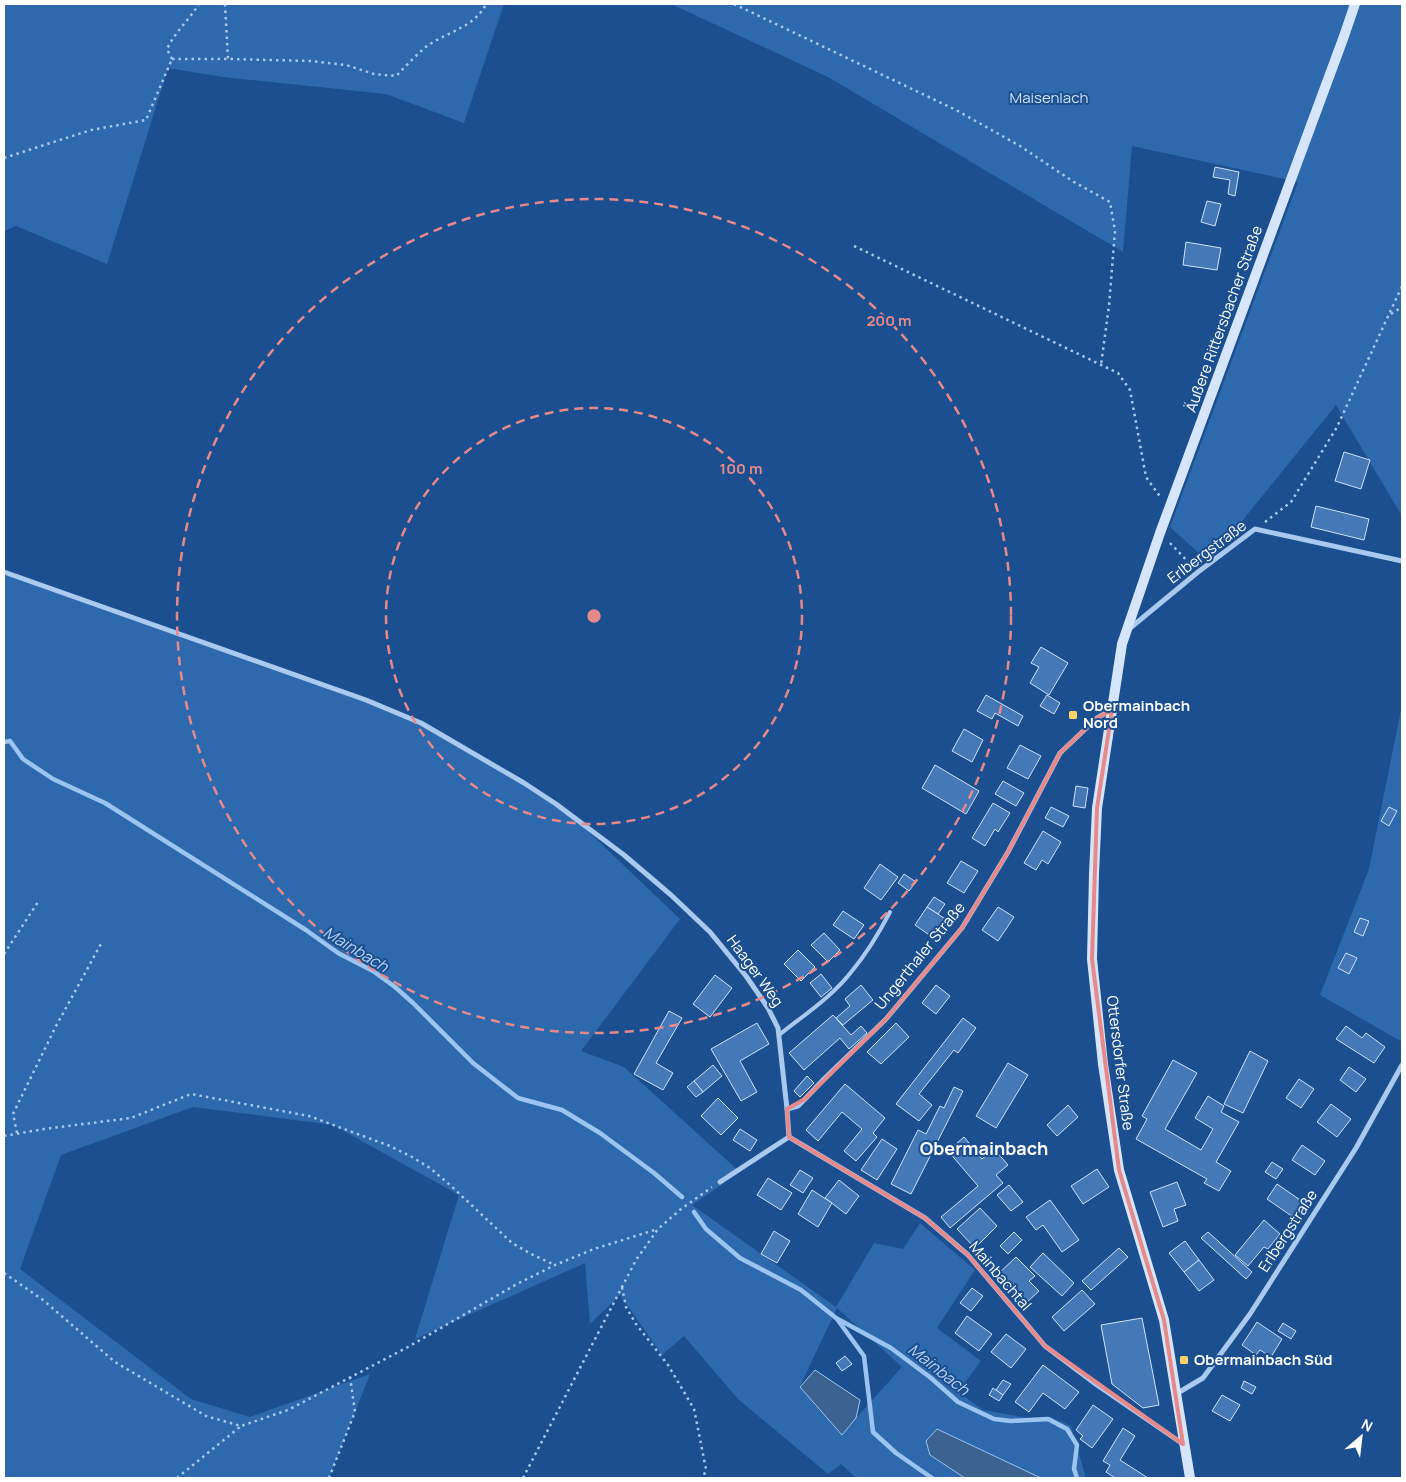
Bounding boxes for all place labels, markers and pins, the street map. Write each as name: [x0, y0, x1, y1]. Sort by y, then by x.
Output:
centre of rings: [585, 607, 603, 625]
place label: Obermainbach Nord: [1083, 695, 1190, 733]
marker: Obermainbach Nord: [1067, 709, 1079, 721]
place label: Obermainbach Süd: [1194, 1349, 1333, 1370]
marker: Obermainbach Süd: [1178, 1354, 1190, 1366]

